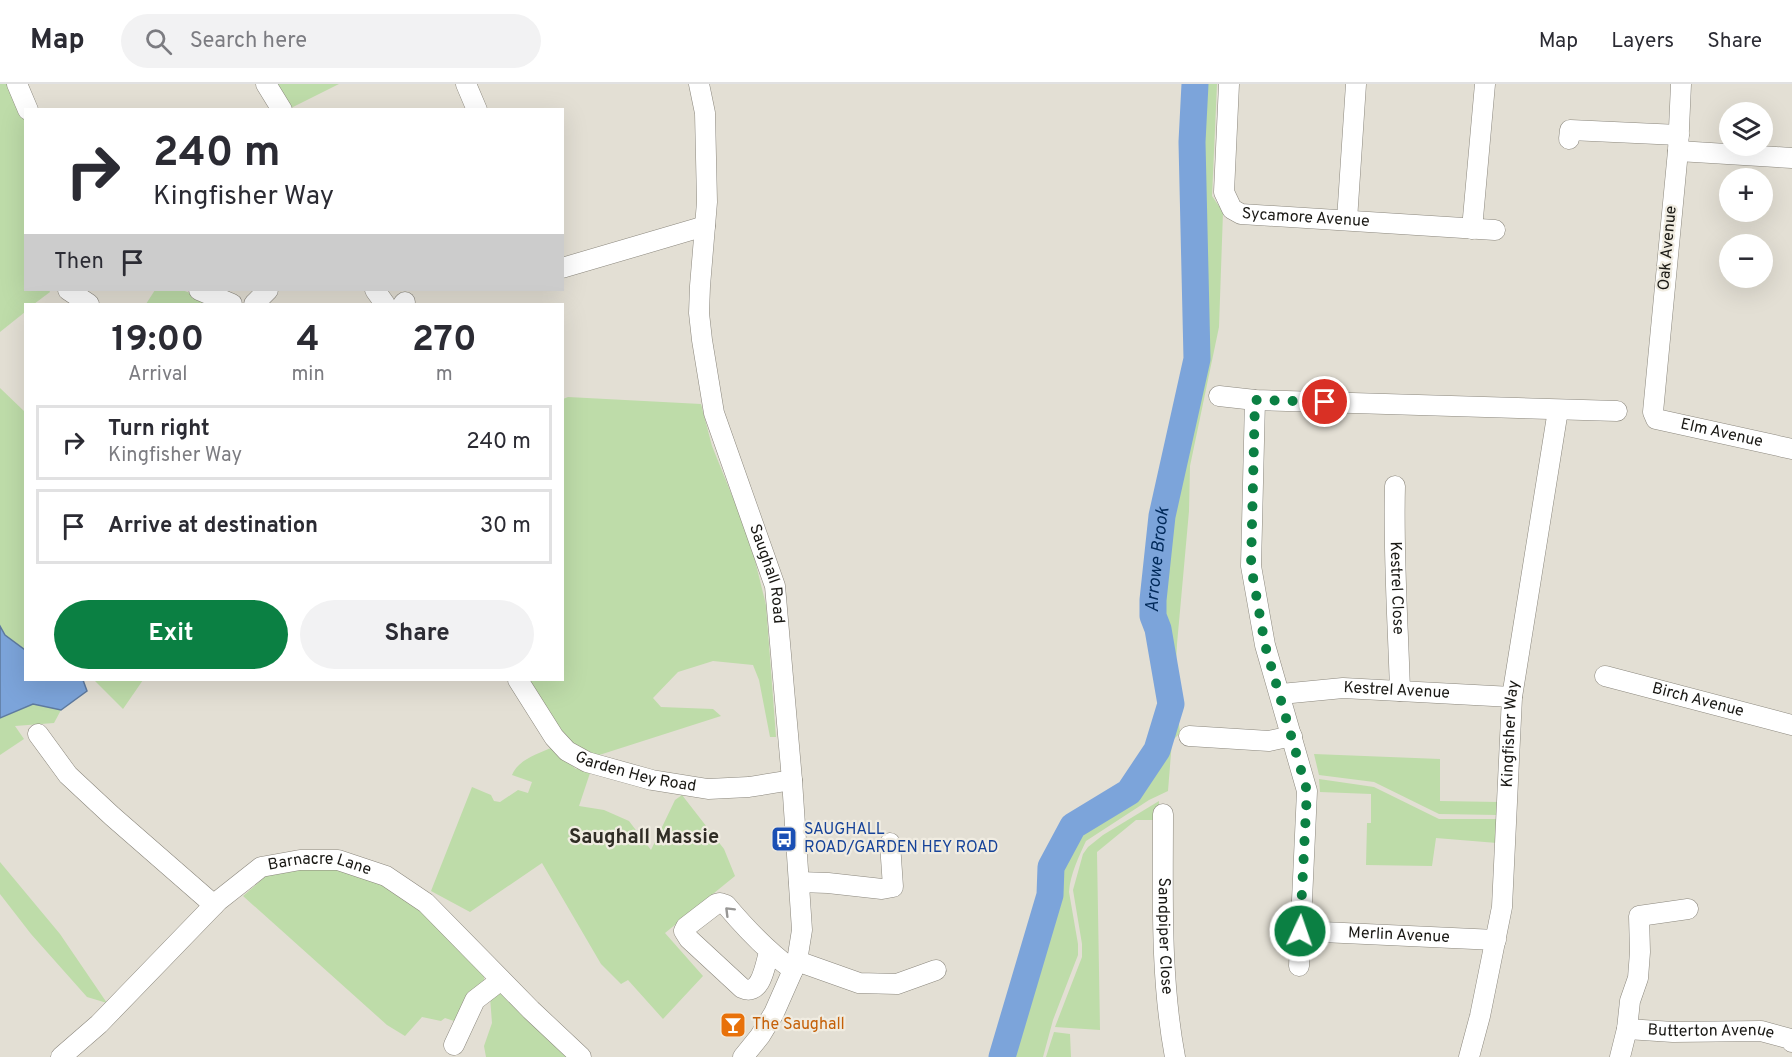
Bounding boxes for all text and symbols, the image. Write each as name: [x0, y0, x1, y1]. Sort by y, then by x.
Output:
search box: [121, 14, 541, 68]
text: Map: [30, 23, 85, 59]
icon: search: [142, 25, 175, 58]
text: Search here: [190, 28, 307, 55]
text: Map: [1539, 28, 1578, 55]
text: Layers: [1611, 28, 1674, 55]
text: Share: [1707, 28, 1762, 55]
map controls: [1719, 102, 1773, 288]
button: layers: [1719, 102, 1773, 156]
text: 240 m: [153, 128, 281, 181]
icon: right: [54, 132, 132, 210]
button: +: [1719, 168, 1773, 222]
text: Kingfisher Way: [153, 180, 334, 214]
street label: Sycamore Avenue: [1241, 204, 1370, 232]
street label: Oak Avenue: [1654, 205, 1682, 291]
button: −: [1719, 234, 1773, 288]
icon: arrive: [116, 246, 149, 279]
text: Then: [54, 249, 104, 276]
text: 19:00: [111, 318, 204, 364]
text: 4: [296, 318, 320, 364]
text: 270: [412, 318, 477, 364]
text: Arrival: [128, 362, 188, 388]
text: min: [291, 362, 325, 388]
text: m: [436, 362, 453, 388]
pin: [1299, 376, 1350, 427]
icon: arrive: [1308, 385, 1341, 418]
street label: Elm Avenue: [1678, 415, 1765, 452]
text: Turn right: [108, 416, 210, 443]
icon: right: [57, 426, 90, 459]
text: 240 m: [466, 429, 531, 456]
text: Kingfisher Way: [108, 443, 242, 469]
water label: Arrowe Brook: [1141, 504, 1175, 613]
icon: arrive: [57, 510, 90, 543]
text: Arrive at destination: [108, 513, 318, 540]
text: 30 m: [480, 513, 531, 540]
street label: Saughall Road: [744, 521, 788, 625]
street label: Kestrel Close: [1385, 541, 1408, 635]
button: Exit: [54, 600, 288, 669]
button: Share: [300, 600, 534, 669]
street label: Kestrel Avenue: [1343, 678, 1450, 704]
street label: Kingfisher Way: [1498, 679, 1525, 788]
street label: Birch Avenue: [1650, 679, 1746, 722]
street label: Garden Hey Road: [571, 747, 698, 797]
place label: SAUGHALL ROAD/GARDEN HEY ROAD: [804, 820, 998, 858]
bus stop icon: SAUGHALL ROAD/GARDEN HEY ROAD: [769, 824, 799, 854]
district label: Saughall Massie: [569, 825, 719, 851]
street label: Barnacre Lane: [266, 850, 374, 880]
street label: Sandpiper Close: [1153, 878, 1177, 995]
position arrow: [1268, 899, 1332, 963]
one-way arrow: [725, 907, 736, 918]
street label: Merlin Avenue: [1348, 923, 1450, 948]
bar icon: The Saughall: [718, 1010, 748, 1040]
place label: The Saughall: [752, 1015, 845, 1035]
street label: Butterton Avenue: [1647, 1020, 1776, 1044]

